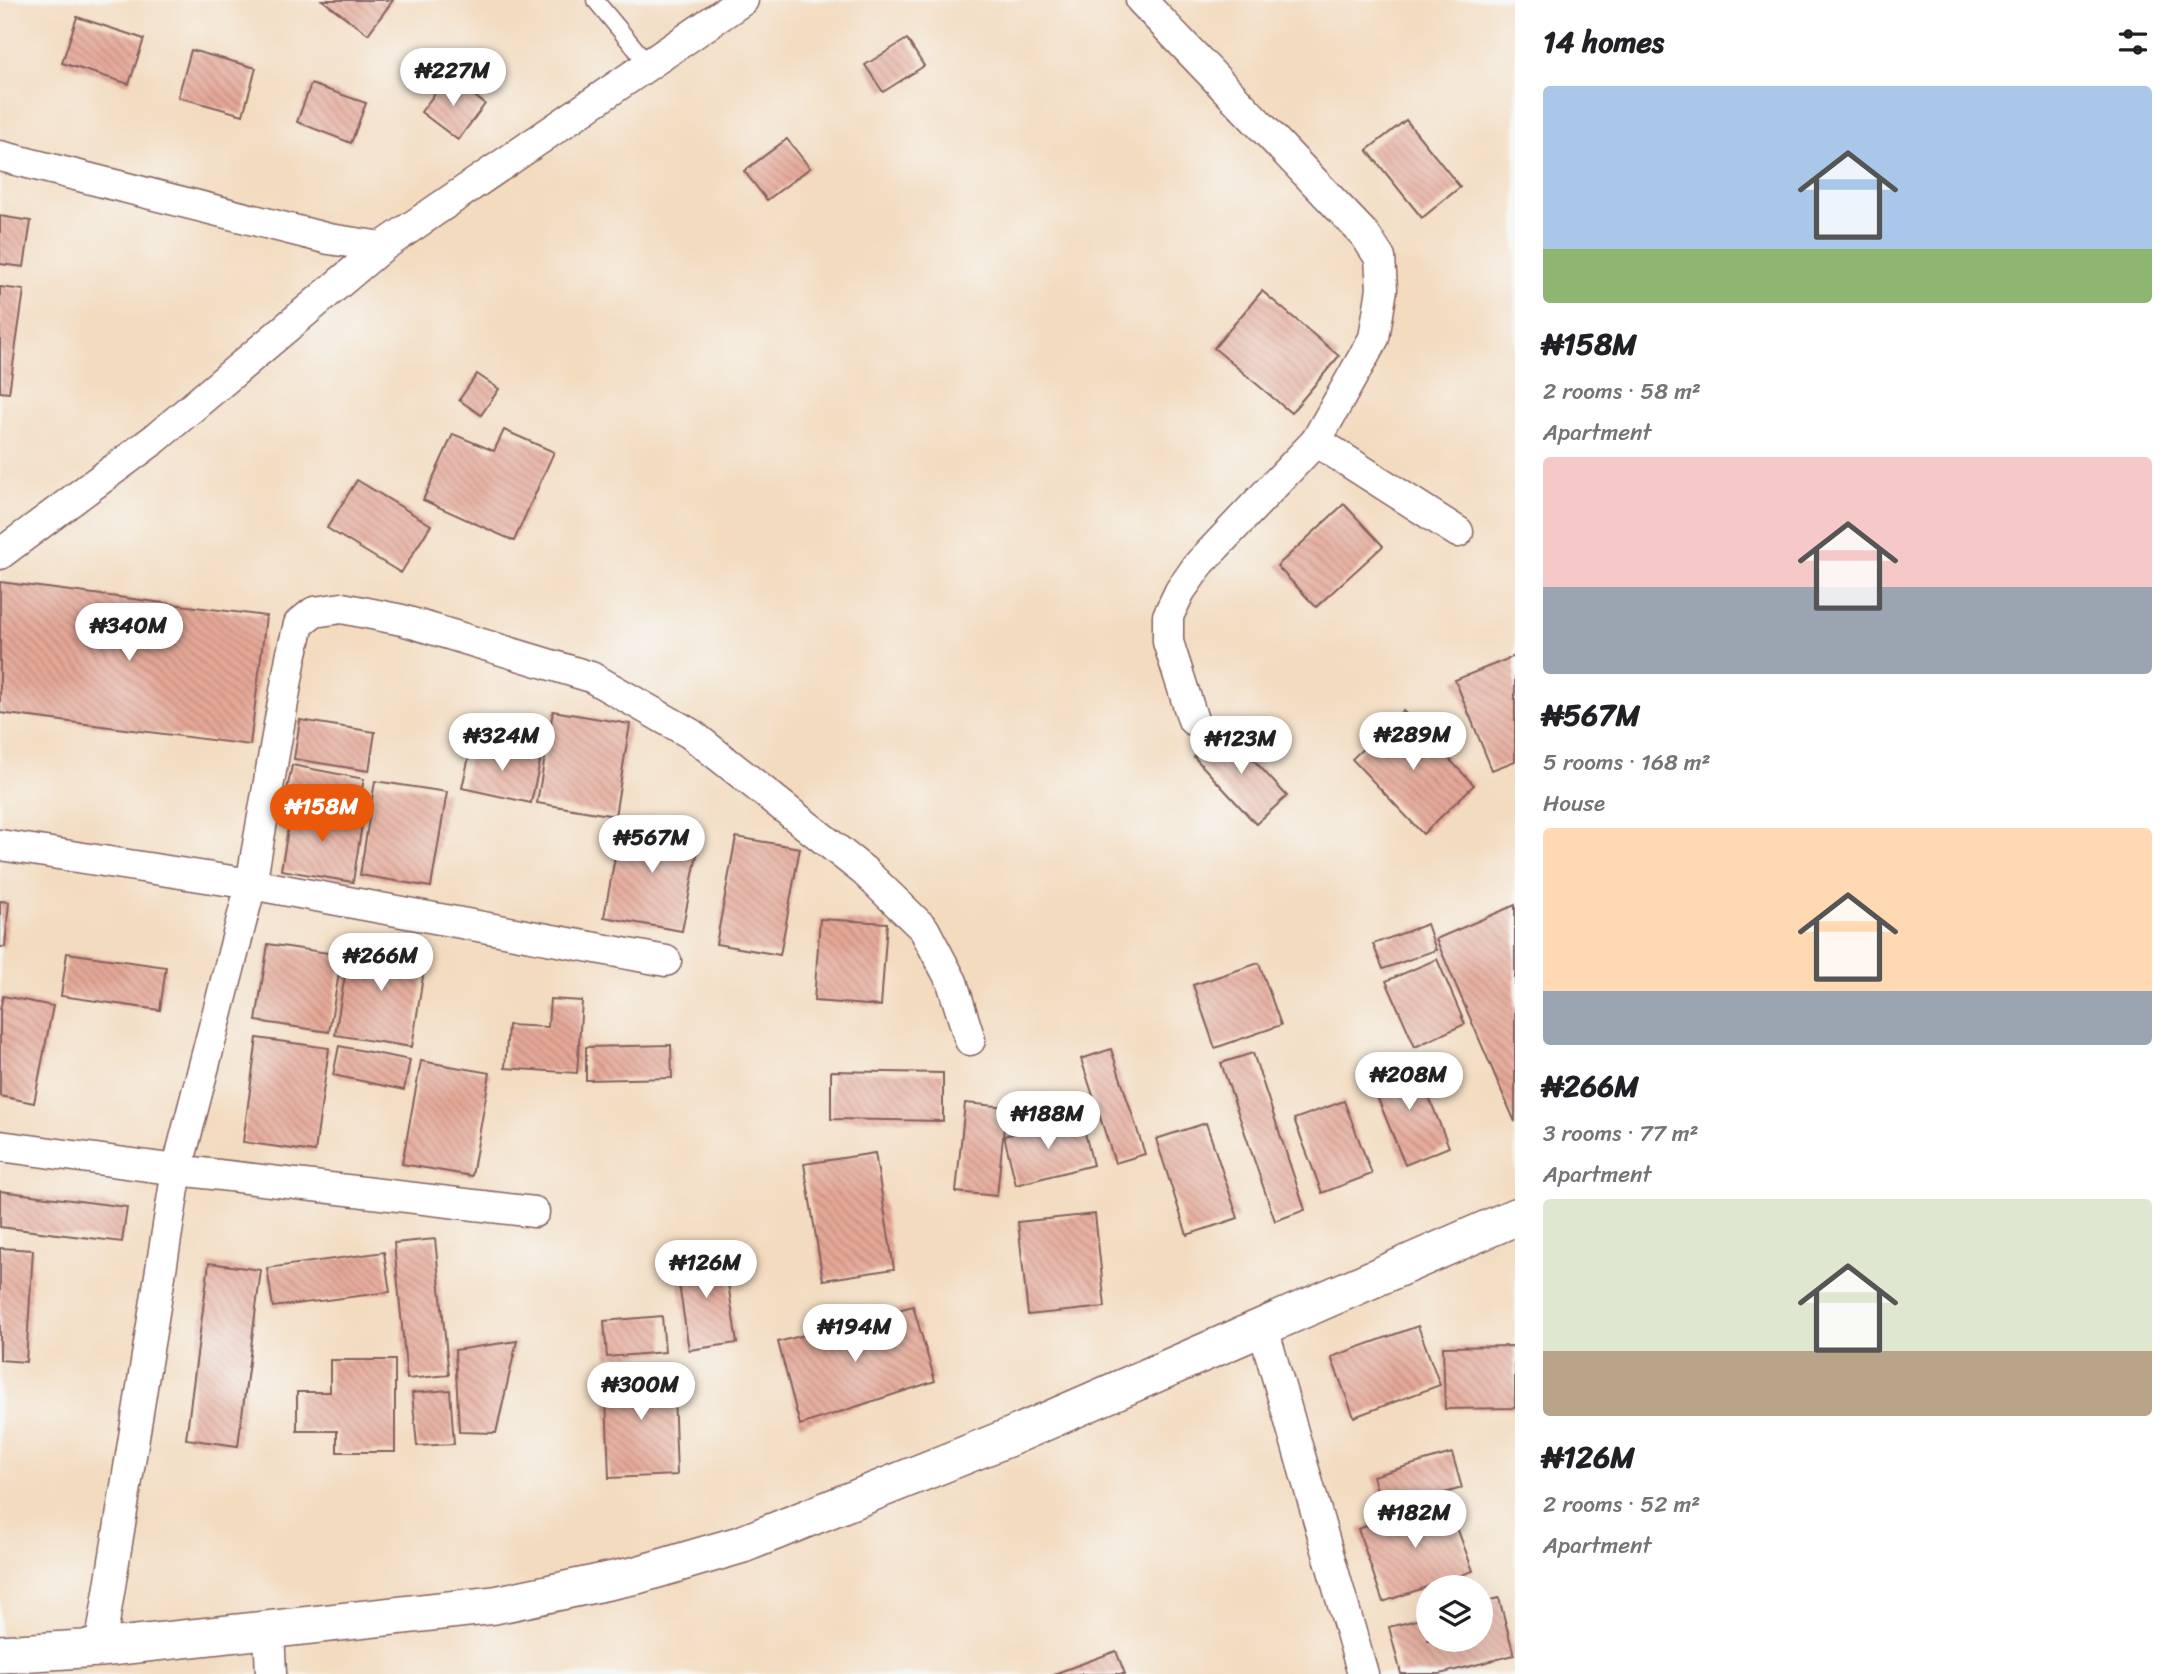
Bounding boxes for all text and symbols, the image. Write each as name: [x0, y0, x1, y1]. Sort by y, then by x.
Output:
text: 14 homes: [1543, 15, 1664, 69]
icon: filters: [2114, 23, 2152, 61]
pin: ₦227M: [404, 48, 502, 108]
text: ₦227M: [416, 50, 490, 91]
icon: home: [1785, 132, 1911, 258]
text: ₦158M: [1543, 317, 1637, 371]
text: 2 rooms · 58 m²: [1543, 371, 1701, 412]
text: Apartment: [1543, 412, 1652, 453]
icon: home: [1785, 503, 1911, 629]
pin: ₦340M: [80, 604, 178, 663]
text: ₦340M: [91, 605, 167, 646]
text: ₦567M: [1543, 688, 1640, 742]
pin: ₦289M: [1364, 712, 1462, 772]
pin: ₦324M: [453, 714, 551, 773]
text: ₦289M: [1375, 714, 1451, 755]
text: ₦324M: [465, 715, 539, 756]
pin: ₦123M: [1192, 716, 1290, 776]
text: ₦123M: [1206, 718, 1276, 759]
text: 5 rooms · 168 m²: [1543, 742, 1711, 783]
text: House: [1543, 783, 1605, 824]
pin: ₦158M: [273, 784, 371, 844]
text: ₦158M: [286, 786, 358, 827]
pin: ₦567M: [603, 816, 701, 875]
text: ₦567M: [615, 817, 689, 858]
icon: home: [1785, 874, 1911, 1000]
pin: ₦266M: [332, 934, 430, 993]
text: ₦266M: [344, 935, 418, 976]
pin: ₦208M: [1360, 1052, 1458, 1112]
text: ₦208M: [1371, 1054, 1447, 1095]
text: ₦266M: [1543, 1059, 1639, 1113]
pin: ₦188M: [999, 1092, 1097, 1151]
text: ₦188M: [1012, 1093, 1084, 1134]
text: 3 rooms · 77 m²: [1543, 1113, 1699, 1154]
text: Apartment: [1543, 1154, 1652, 1195]
pin: ₦126M: [657, 1240, 755, 1300]
text: ₦126M: [671, 1242, 741, 1283]
icon: home: [1785, 1245, 1911, 1371]
pin: ₦194M: [806, 1304, 904, 1364]
text: ₦194M: [819, 1306, 891, 1347]
pin: ₦300M: [592, 1362, 690, 1422]
text: ₦300M: [603, 1364, 679, 1405]
text: ₦126M: [1543, 1430, 1635, 1484]
text: 2 rooms · 52 m²: [1543, 1484, 1700, 1525]
pin: ₦182M: [1366, 1490, 1464, 1550]
text: ₦182M: [1379, 1492, 1451, 1533]
text: Apartment: [1543, 1525, 1652, 1566]
map controls: [1416, 1575, 1493, 1652]
button: layers: [1416, 1575, 1493, 1652]

